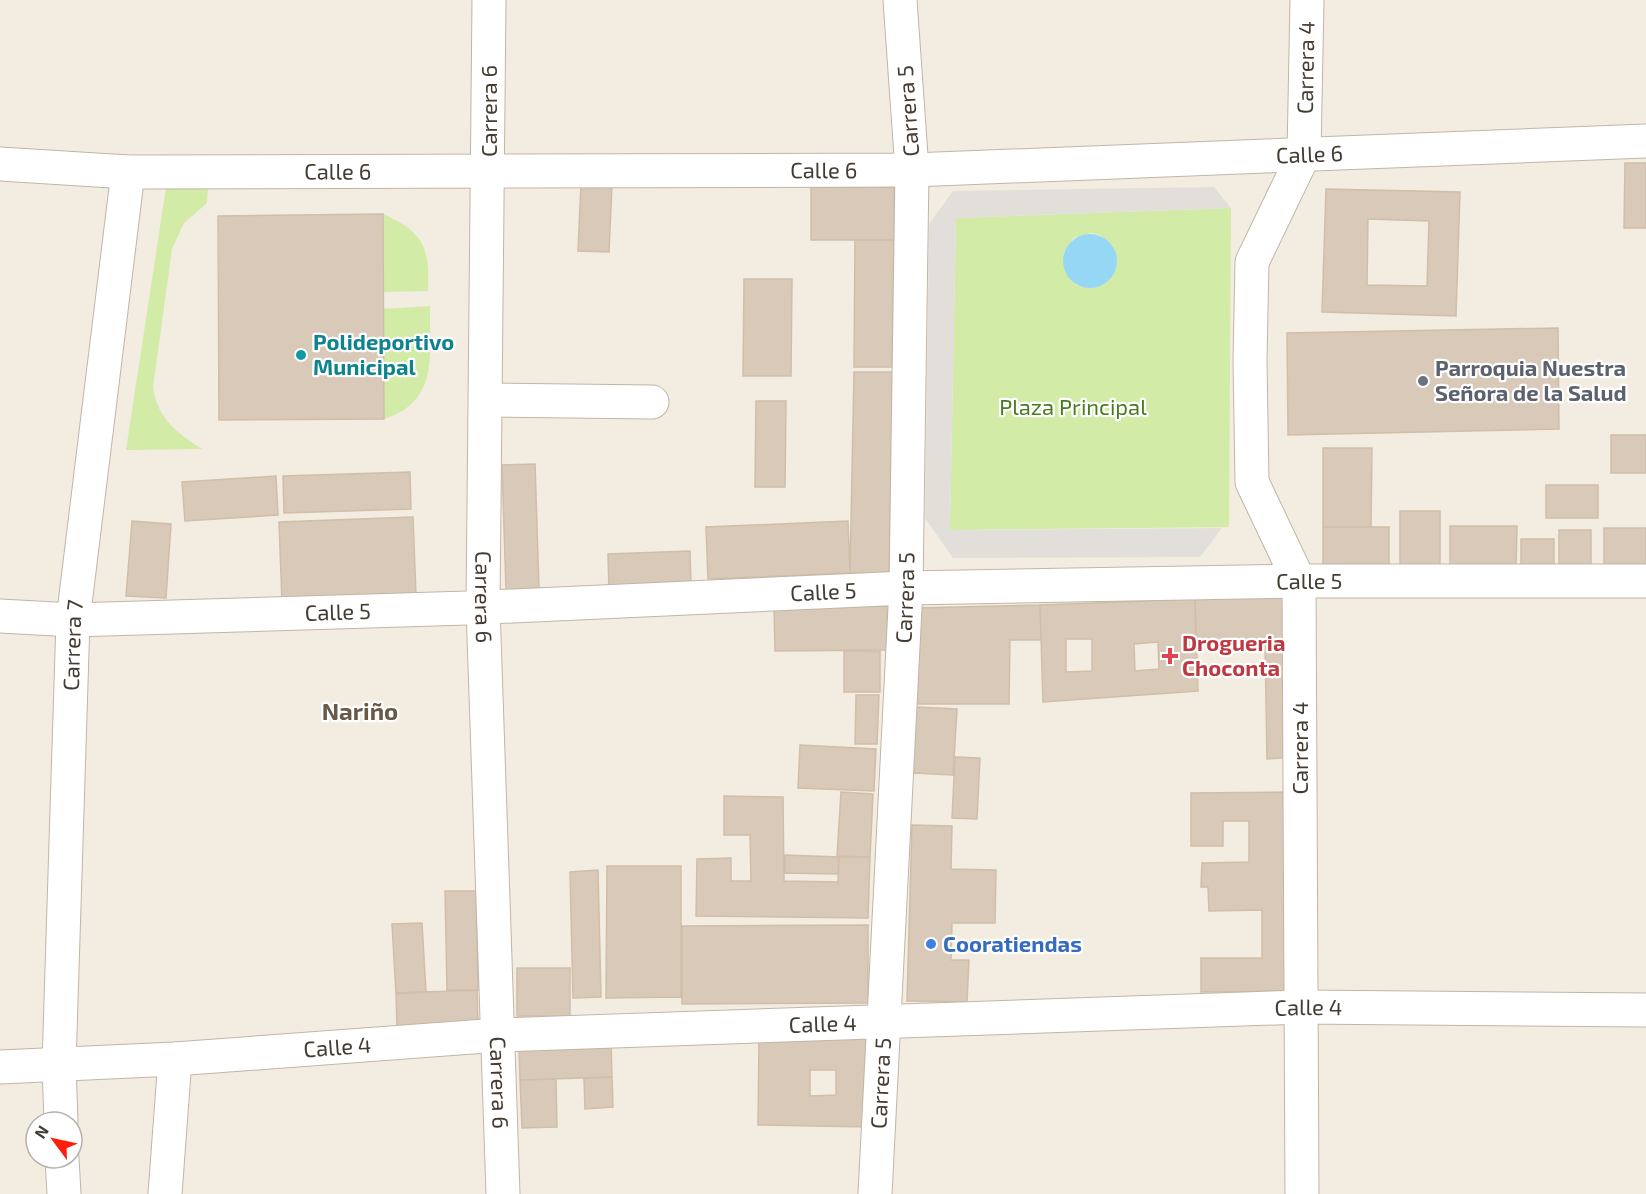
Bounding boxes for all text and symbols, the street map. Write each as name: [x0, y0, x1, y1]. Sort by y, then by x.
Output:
street label: Carrera 4: [1291, 21, 1319, 114]
street label: Carrera 6: [475, 65, 501, 157]
street label: Carrera 5: [891, 65, 923, 158]
street label: Calle 6: [1275, 139, 1343, 168]
street label: Calle 6: [790, 156, 857, 182]
street label: Calle 6: [304, 157, 371, 184]
place label: Polideportivo Municipal: [313, 328, 454, 379]
marker: Polideportivo Municipal: [294, 348, 308, 362]
place label: Parroquia Nuestra Señora de la Salud: [1435, 354, 1627, 405]
marker: Parroquia Nuestra Señora de la Salud: [1416, 374, 1430, 388]
park label: Plaza Principal: [999, 393, 1147, 419]
street label: Carrera 6: [471, 551, 498, 643]
street label: Carrera 5: [889, 552, 919, 644]
street label: Calle 5: [1276, 567, 1342, 593]
street label: Calle 5: [790, 576, 857, 605]
street label: Calle 5: [304, 597, 371, 625]
street label: Carrera 7: [57, 598, 87, 691]
place label: Drogueria Choconta: [1182, 629, 1285, 680]
marker: Drogueria Choconta: [1163, 649, 1177, 663]
district label: Nariño: [322, 696, 398, 725]
street label: Carrera 4: [1286, 701, 1312, 795]
place label: Cooratiendas: [943, 930, 1082, 956]
marker: Cooratiendas: [924, 937, 938, 951]
street label: Calle 4: [1274, 993, 1343, 1020]
street label: Calle 4: [788, 1009, 857, 1037]
street label: Calle 4: [302, 1030, 372, 1061]
street label: Carrera 6: [486, 1036, 515, 1129]
street label: Carrera 5: [864, 1037, 895, 1129]
north arrow: [24, 1110, 84, 1170]
text: N: [30, 1122, 52, 1142]

